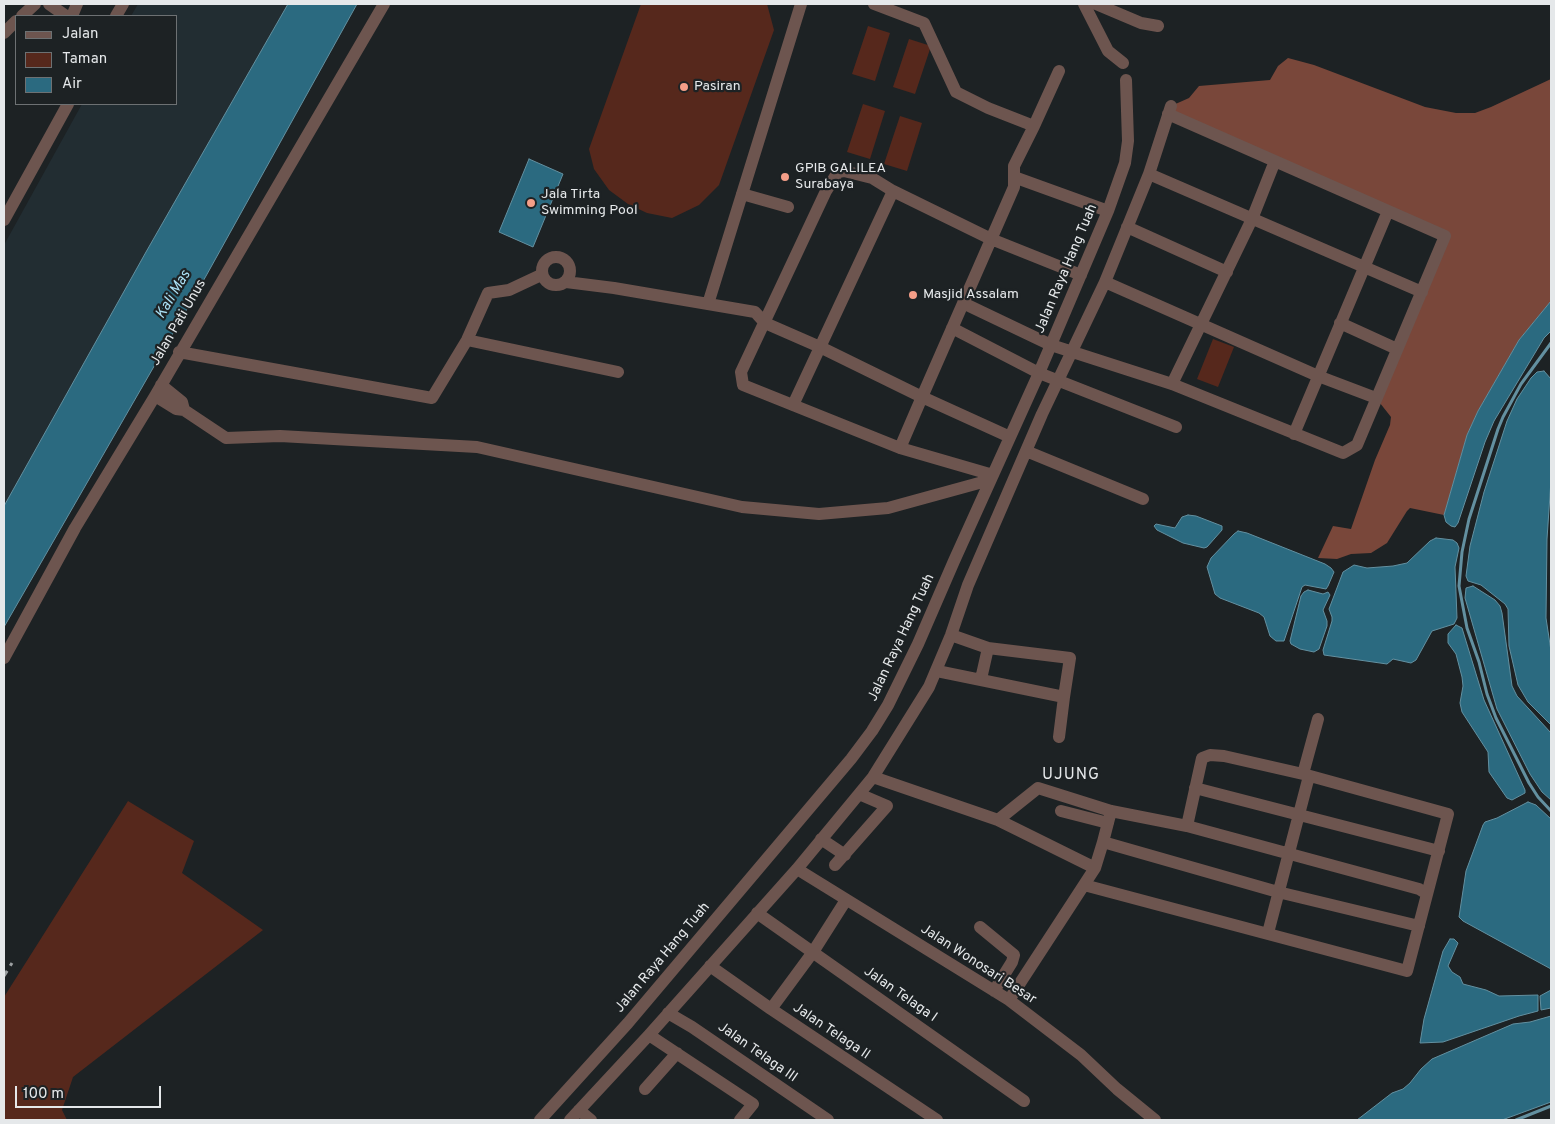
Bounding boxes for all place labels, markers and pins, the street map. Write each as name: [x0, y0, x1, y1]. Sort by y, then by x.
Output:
place label: Pasiran: [694, 79, 741, 95]
marker: Pasiran: [678, 81, 690, 93]
place label: GPIB GALILEA Surabaya: [795, 161, 886, 193]
marker: GPIB GALILEA Surabaya: [779, 171, 791, 183]
place label: Jala Tirta Swimming Pool: [541, 187, 638, 220]
marker: Jala Tirta Swimming Pool: [525, 197, 537, 209]
place label: Masjid Assalam: [923, 287, 1019, 303]
marker: Masjid Assalam: [907, 289, 919, 301]

